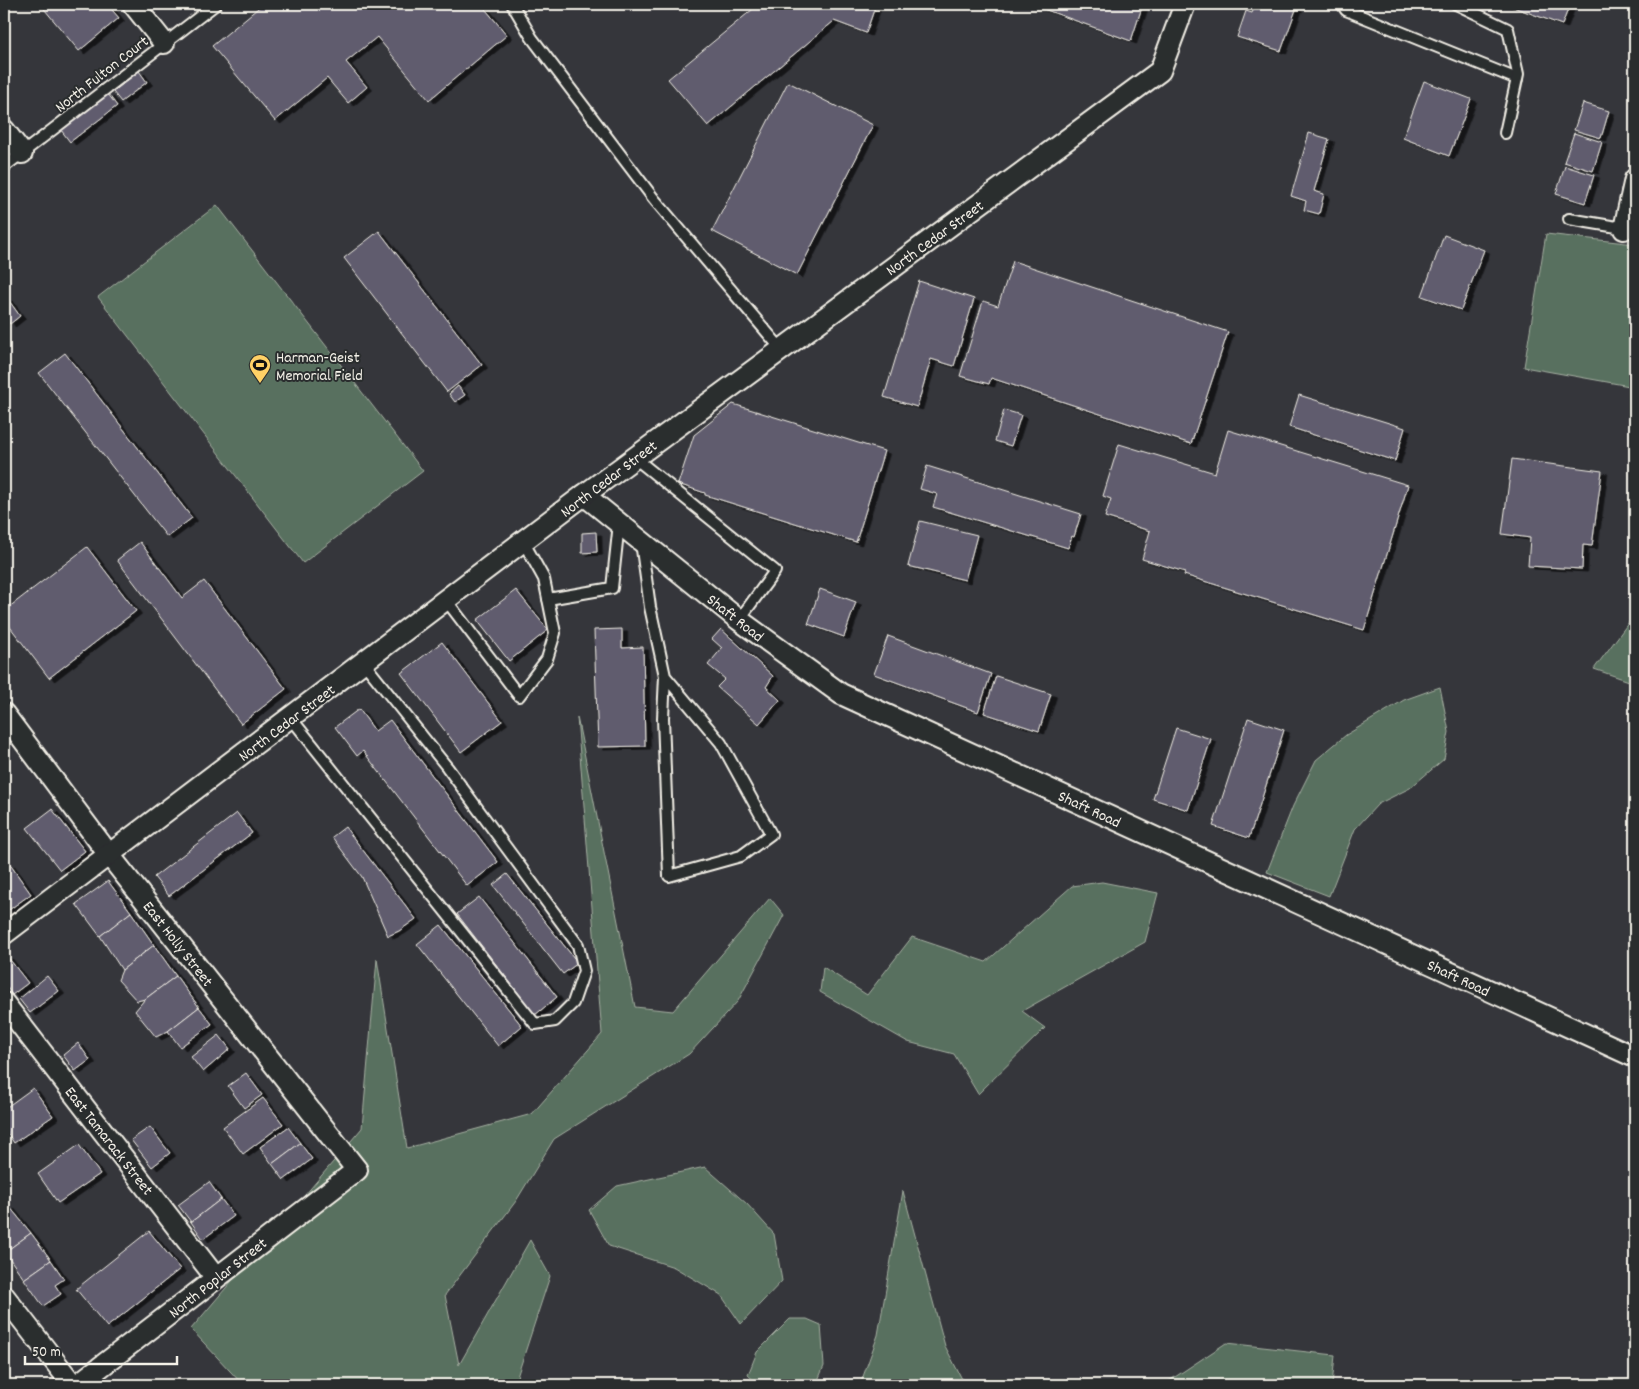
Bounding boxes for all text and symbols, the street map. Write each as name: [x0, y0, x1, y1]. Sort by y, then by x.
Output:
street label: North Fulton Court: [51, 31, 154, 119]
street label: North Cedar Street: [882, 195, 989, 283]
place label: Harman-Geist Memorial Field: [276, 347, 363, 388]
sports icon: Harman-Geist Memorial Field: [248, 353, 272, 384]
street label: North Cedar Street: [556, 436, 663, 524]
street label: Shaft Road: [701, 589, 768, 649]
street label: North Cedar Street: [234, 680, 341, 768]
street label: Shaft Road: [1054, 786, 1124, 835]
street label: East Holly Street: [136, 897, 218, 992]
street label: Shaft Road: [1423, 955, 1493, 1004]
street label: East Tamarack Street: [58, 1082, 158, 1201]
street label: North Poplar Street: [164, 1233, 273, 1325]
scale bar: [25, 1334, 178, 1366]
text: 50 m: [32, 1342, 61, 1364]

